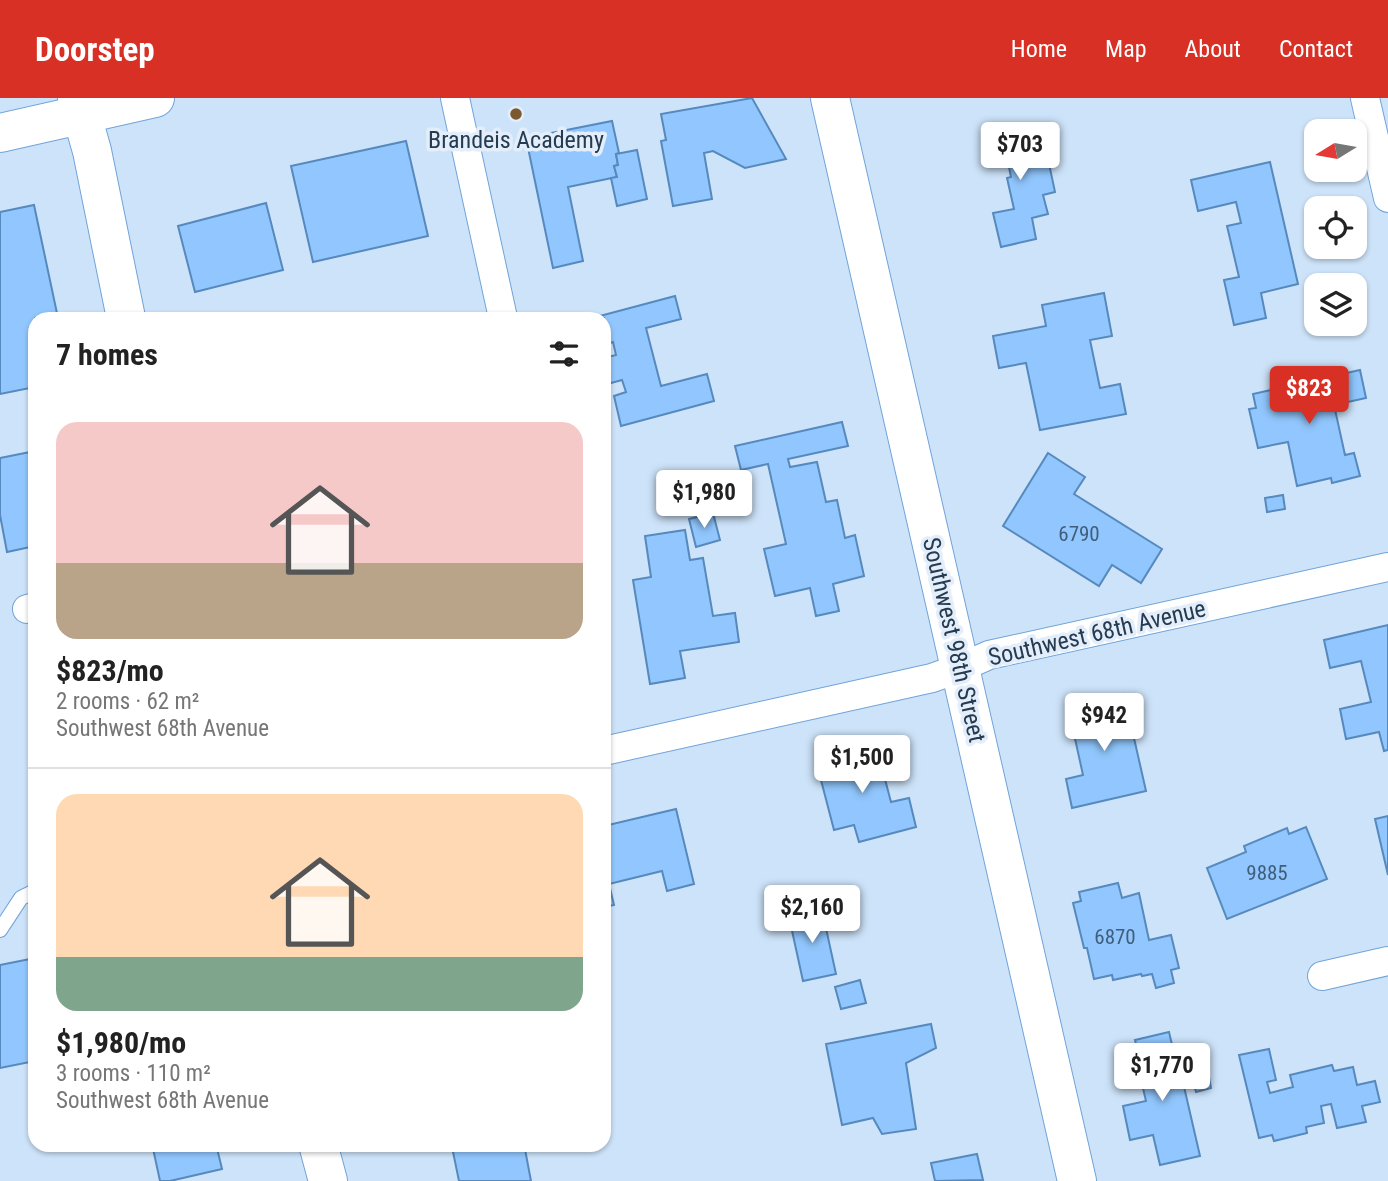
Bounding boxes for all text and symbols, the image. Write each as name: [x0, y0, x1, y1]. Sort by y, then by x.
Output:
text: Doorstep: [35, 30, 155, 69]
text: Home: [1011, 35, 1067, 63]
text: Map: [1105, 35, 1147, 63]
text: About: [1185, 35, 1241, 63]
text: Contact: [1279, 35, 1353, 63]
marker: Brandeis Academy: [508, 106, 524, 122]
north arrow: [1304, 119, 1367, 182]
map controls: [1304, 119, 1367, 336]
pin: $703: [979, 122, 1061, 182]
place label: Brandeis Academy: [428, 126, 604, 154]
text: $703: [997, 131, 1043, 158]
button: locate: [1304, 196, 1367, 259]
button: layers: [1304, 273, 1367, 336]
icon: filters: [545, 335, 583, 373]
text: 7 homes: [56, 337, 158, 372]
pin: $823: [1268, 366, 1350, 426]
text: $823: [1286, 375, 1332, 402]
icon: home: [257, 467, 383, 593]
pin: $1,980: [647, 470, 761, 530]
text: $1,980: [672, 479, 736, 506]
house number: 6790: [1058, 522, 1100, 546]
street label: Southwest 98th Street: [917, 535, 991, 745]
street label: Southwest 68th Avenue: [986, 594, 1208, 672]
text: $823/mo: [56, 653, 164, 688]
text: 2 rooms · 62 m²: [56, 688, 199, 715]
pin: $942: [1063, 694, 1145, 753]
text: $942: [1081, 702, 1127, 729]
text: Southwest 68th Avenue: [56, 715, 269, 742]
pin: $1,500: [805, 736, 919, 795]
text: $1,500: [830, 744, 894, 771]
icon: home: [257, 839, 383, 965]
house number: 9885: [1246, 861, 1288, 885]
pin: $2,160: [755, 886, 869, 945]
text: $2,160: [780, 894, 844, 921]
house number: 6870: [1094, 925, 1136, 949]
text: $1,980/mo: [56, 1025, 186, 1060]
pin: $1,770: [1105, 1044, 1219, 1103]
text: $1,770: [1130, 1052, 1194, 1079]
text: 3 rooms · 110 m²: [56, 1060, 211, 1087]
text: Southwest 68th Avenue: [56, 1087, 269, 1114]

